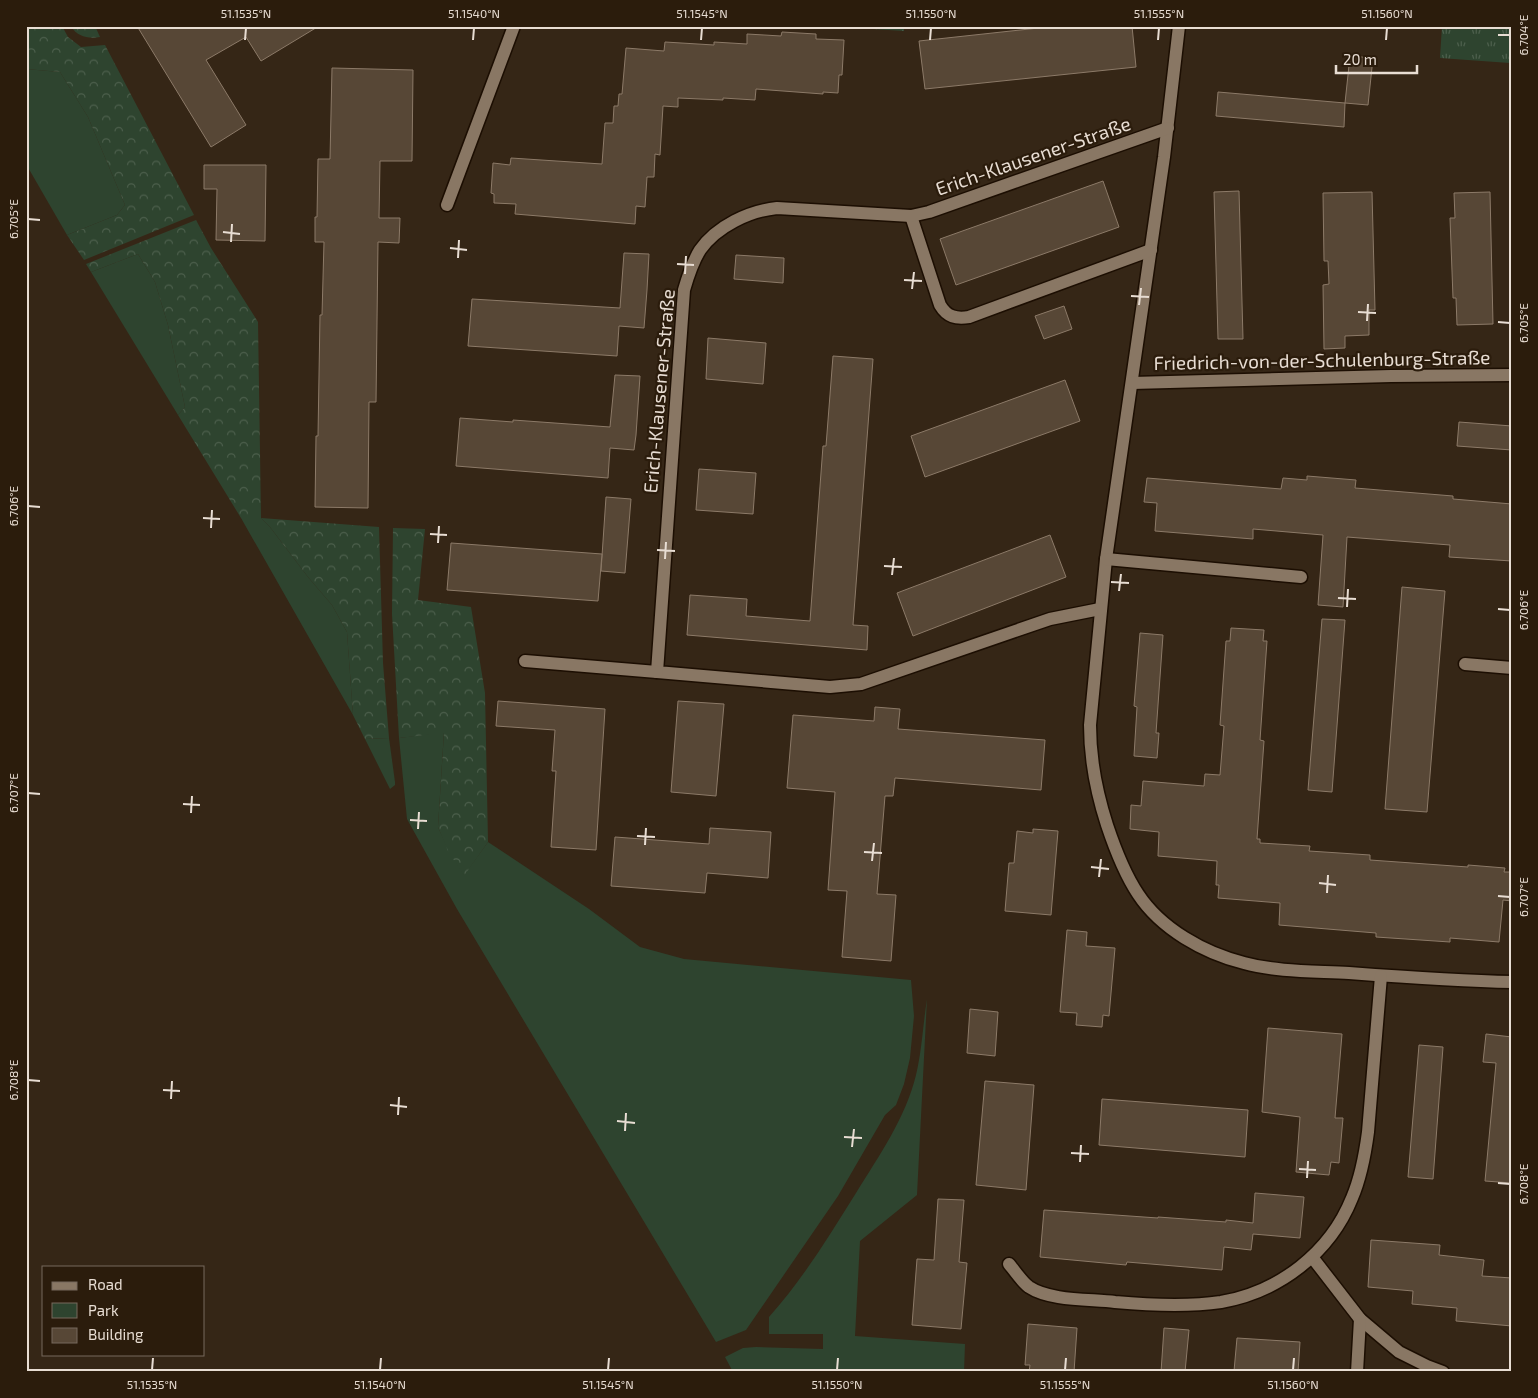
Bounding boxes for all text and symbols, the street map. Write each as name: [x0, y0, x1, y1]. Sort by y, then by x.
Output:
text: 51.1535°N: [221, 6, 271, 20]
text: 51.1540°N: [448, 6, 500, 20]
text: 51.1545°N: [676, 6, 728, 20]
text: 51.1550°N: [905, 6, 957, 20]
text: 51.1555°N: [1134, 6, 1184, 20]
text: 51.1560°N: [1361, 6, 1413, 20]
text: 6.704°E: [1516, 14, 1530, 56]
scale bar: [1336, 42, 1417, 74]
text: 20 m: [1343, 50, 1377, 68]
street label: Erich-Klausener-Straße: [932, 111, 1133, 200]
text: 6.705°E: [6, 199, 20, 239]
street label: Erich-Klausener-Straße: [638, 288, 679, 494]
text: 6.705°E: [1516, 303, 1530, 343]
street label: Friedrich-von-der-Schulenburg-Straße: [1153, 345, 1491, 374]
text: 6.706°E: [6, 485, 20, 526]
text: 6.706°E: [1516, 589, 1530, 630]
text: 6.707°E: [6, 773, 20, 813]
text: 6.707°E: [1516, 877, 1530, 917]
text: 6.708°E: [6, 1059, 20, 1100]
text: 6.708°E: [1516, 1163, 1530, 1204]
legend: [42, 1266, 205, 1356]
text: Road: [88, 1275, 123, 1293]
text: Park: [88, 1301, 119, 1319]
text: Building: [88, 1325, 144, 1343]
text: 51.1535°N: [127, 1377, 177, 1391]
text: 51.1540°N: [354, 1377, 406, 1391]
text: 51.1545°N: [582, 1377, 634, 1391]
text: 51.1550°N: [811, 1377, 863, 1391]
text: 51.1555°N: [1040, 1377, 1090, 1391]
text: 51.1560°N: [1267, 1377, 1319, 1391]

